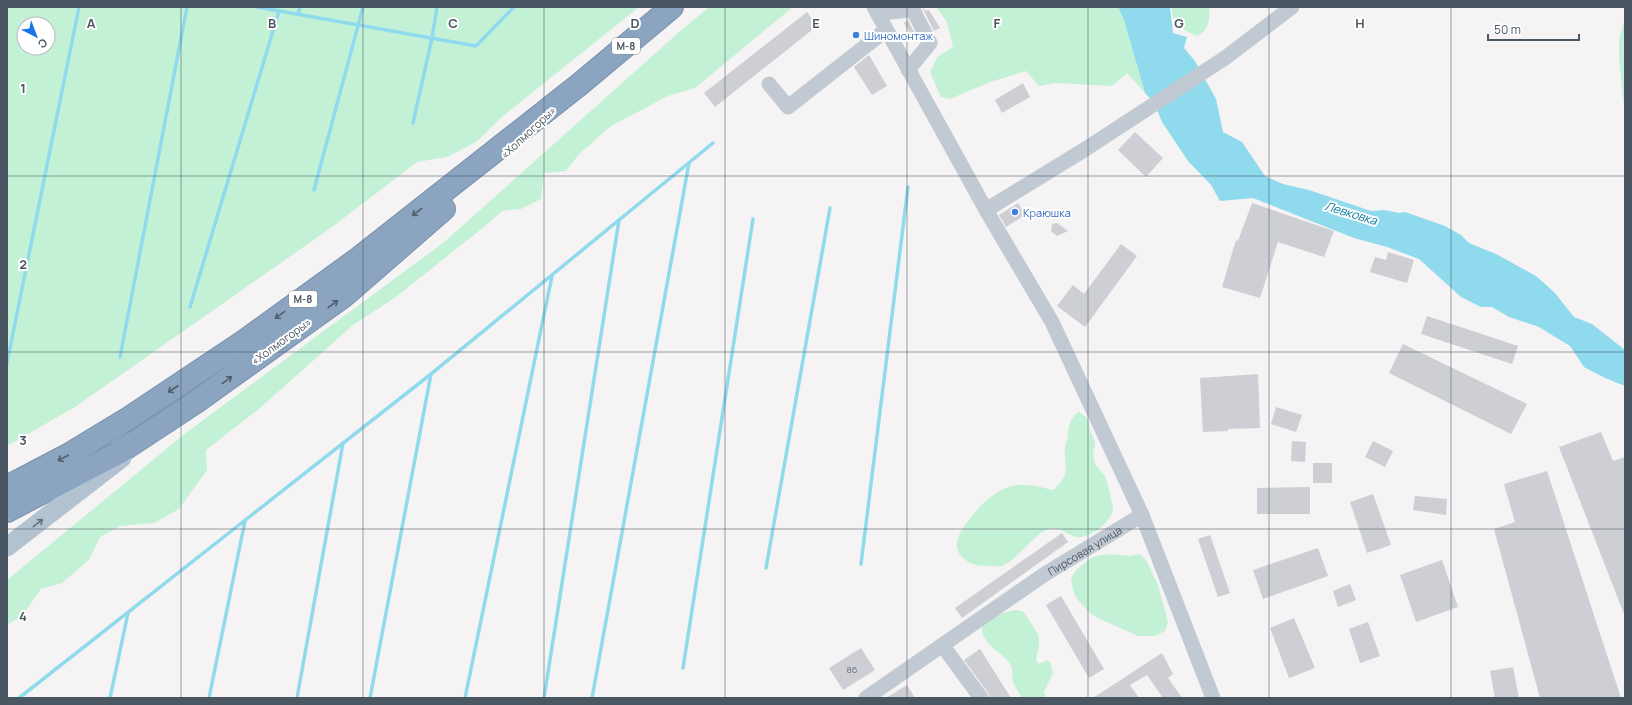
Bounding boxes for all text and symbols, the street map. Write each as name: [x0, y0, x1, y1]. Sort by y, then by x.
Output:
text: A: [87, 14, 96, 32]
text: B: [268, 14, 276, 32]
text: C: [448, 14, 458, 32]
text: D: [630, 14, 640, 32]
text: E: [812, 14, 820, 32]
text: F: [994, 14, 1001, 32]
text: G: [1174, 14, 1184, 32]
text: H: [1355, 14, 1365, 32]
north arrow: [16, 16, 56, 56]
scale bar: [1488, 16, 1579, 42]
text: 50 m: [1494, 21, 1521, 38]
place label: Шиномонтаж: [864, 28, 933, 43]
marker: Шиномонтаж: [851, 30, 861, 40]
text: С: [35, 36, 51, 52]
road number: М-8: [612, 38, 640, 54]
text: 1: [20, 79, 26, 97]
street label: «Холмогоры»: [497, 102, 559, 162]
water label: Левковка: [1323, 197, 1380, 229]
place label: Краюшка: [1023, 205, 1071, 220]
marker: Краюшка: [1010, 207, 1020, 217]
one-way arrow: [412, 208, 423, 216]
text: 2: [19, 255, 27, 273]
road number: М-8: [289, 291, 317, 307]
one-way arrow: [327, 300, 338, 308]
one-way arrow: [275, 311, 286, 320]
street label: «Холмогоры»: [248, 314, 314, 368]
one-way arrow: [222, 376, 233, 384]
one-way arrow: [167, 385, 178, 393]
text: 3: [19, 431, 27, 449]
one-way arrow: [57, 455, 69, 462]
one-way arrow: [32, 519, 43, 527]
street label: Пирсовая улица: [1045, 522, 1124, 578]
text: 4: [19, 607, 27, 625]
house number: 86: [847, 663, 858, 676]

